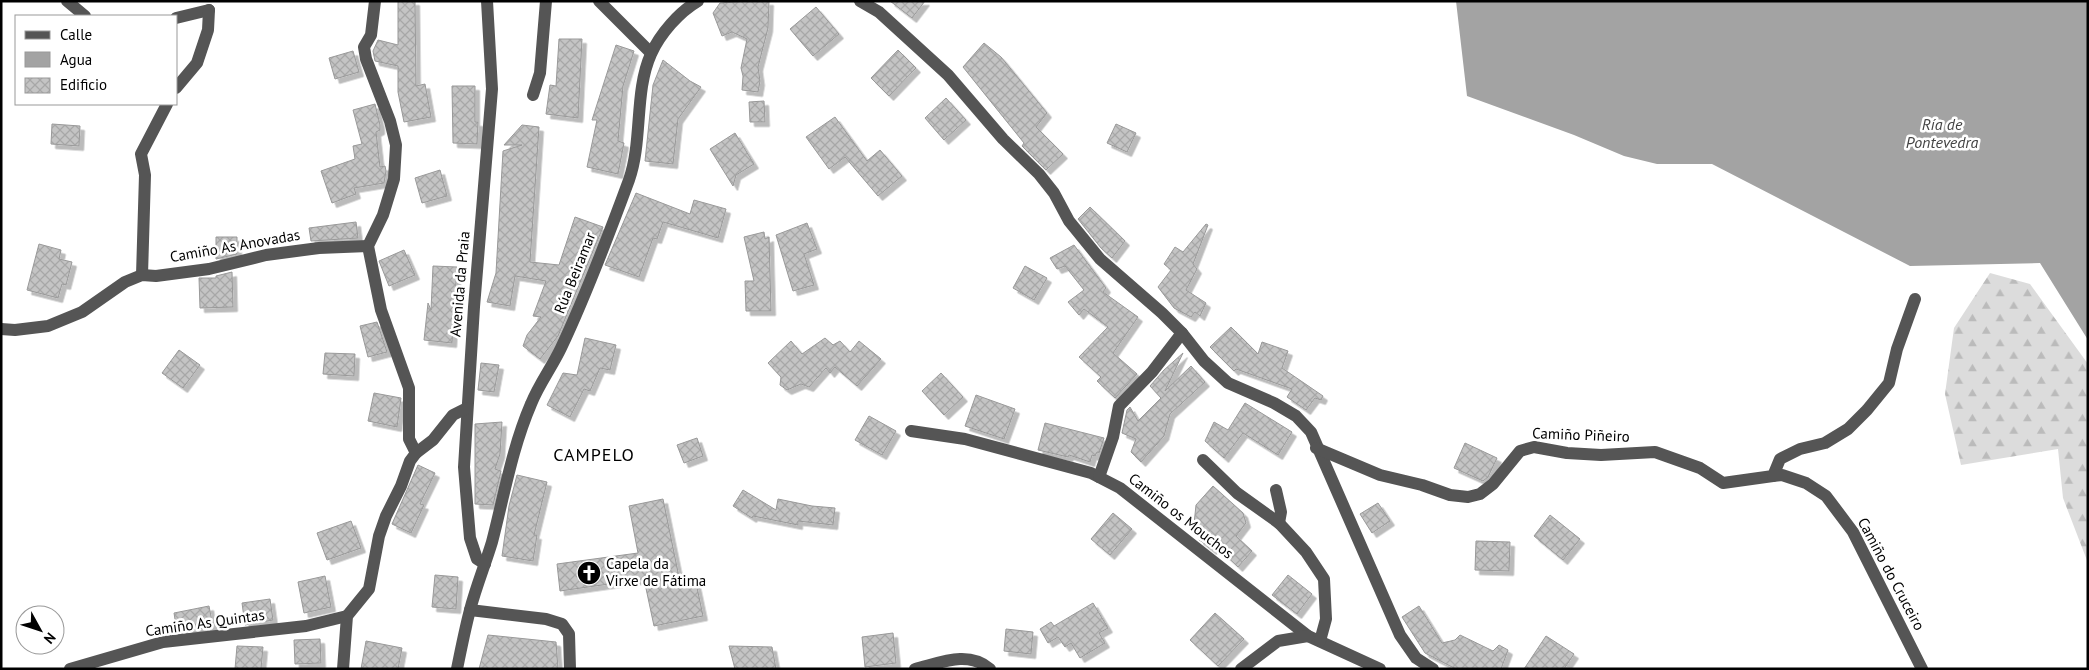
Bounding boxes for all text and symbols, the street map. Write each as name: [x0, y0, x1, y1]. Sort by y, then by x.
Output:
legend: [15, 15, 178, 105]
text: Calle: [60, 25, 92, 44]
text: Agua: [60, 50, 92, 69]
text: Edificio: [60, 75, 107, 94]
water label: Ría de Pontevedra: [1906, 114, 1979, 152]
street label: Camiño As Anovadas: [168, 225, 301, 266]
street label: Rúa Beiramar: [550, 229, 599, 316]
street label: Avenida da Praia: [445, 230, 474, 338]
street label: Camiño Piñeiro: [1532, 423, 1630, 446]
district label: CAMPELO: [553, 443, 635, 466]
street label: Camiño os Mouchos: [1125, 469, 1238, 562]
street label: Camiño do Cruceiro: [1854, 514, 1929, 633]
place label: Capela da Virxe de Fátima: [605, 554, 706, 590]
church icon: Capela da Virxe de Fátima: [576, 560, 602, 586]
north arrow: [15, 605, 65, 655]
street label: Camiño As Quintas: [144, 605, 266, 640]
text: N: [40, 629, 60, 648]

